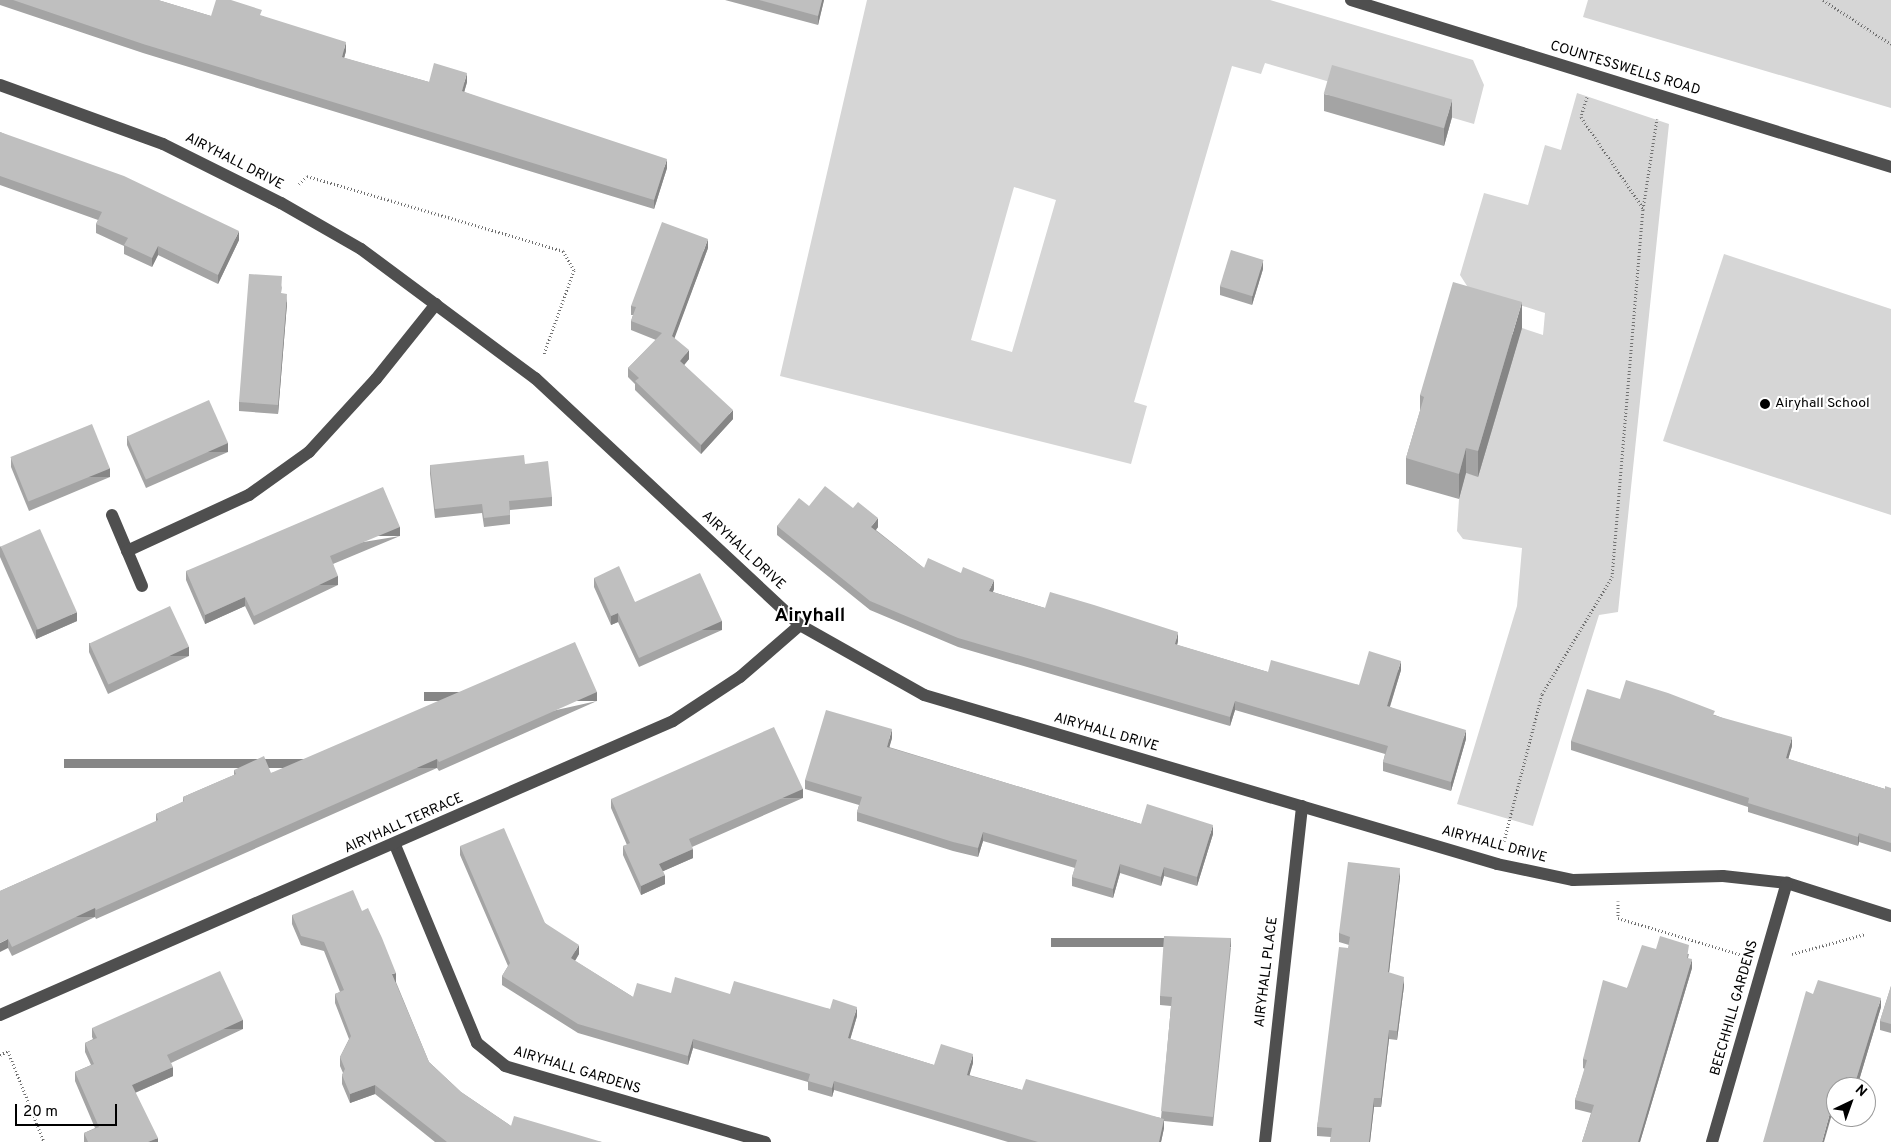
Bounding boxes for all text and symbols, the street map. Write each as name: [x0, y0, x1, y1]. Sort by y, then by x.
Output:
street label: COUNTESSWELLS ROAD: [1548, 38, 1702, 100]
street label: AIRYHALL DRIVE: [182, 130, 286, 194]
place label: Airyhall School: [1775, 396, 1870, 412]
marker: Airyhall School: [1759, 398, 1771, 410]
street label: AIRYHALL DRIVE: [698, 508, 788, 594]
district label: Airyhall: [775, 606, 845, 628]
street label: AIRYHALL DRIVE: [1052, 710, 1160, 756]
street label: AIRYHALL TERRACE: [341, 790, 467, 858]
street label: AIRYHALL DRIVE: [1439, 823, 1549, 867]
street label: AIRYHALL PLACE: [1252, 916, 1282, 1028]
street label: BEECHHILL GARDENS: [1708, 938, 1762, 1078]
street label: AIRYHALL GARDENS: [511, 1044, 643, 1098]
north arrow: [1826, 1077, 1876, 1127]
text: N: [1851, 1082, 1870, 1101]
scale bar: [18, 1094, 120, 1126]
text: 20 m: [23, 1103, 58, 1122]

